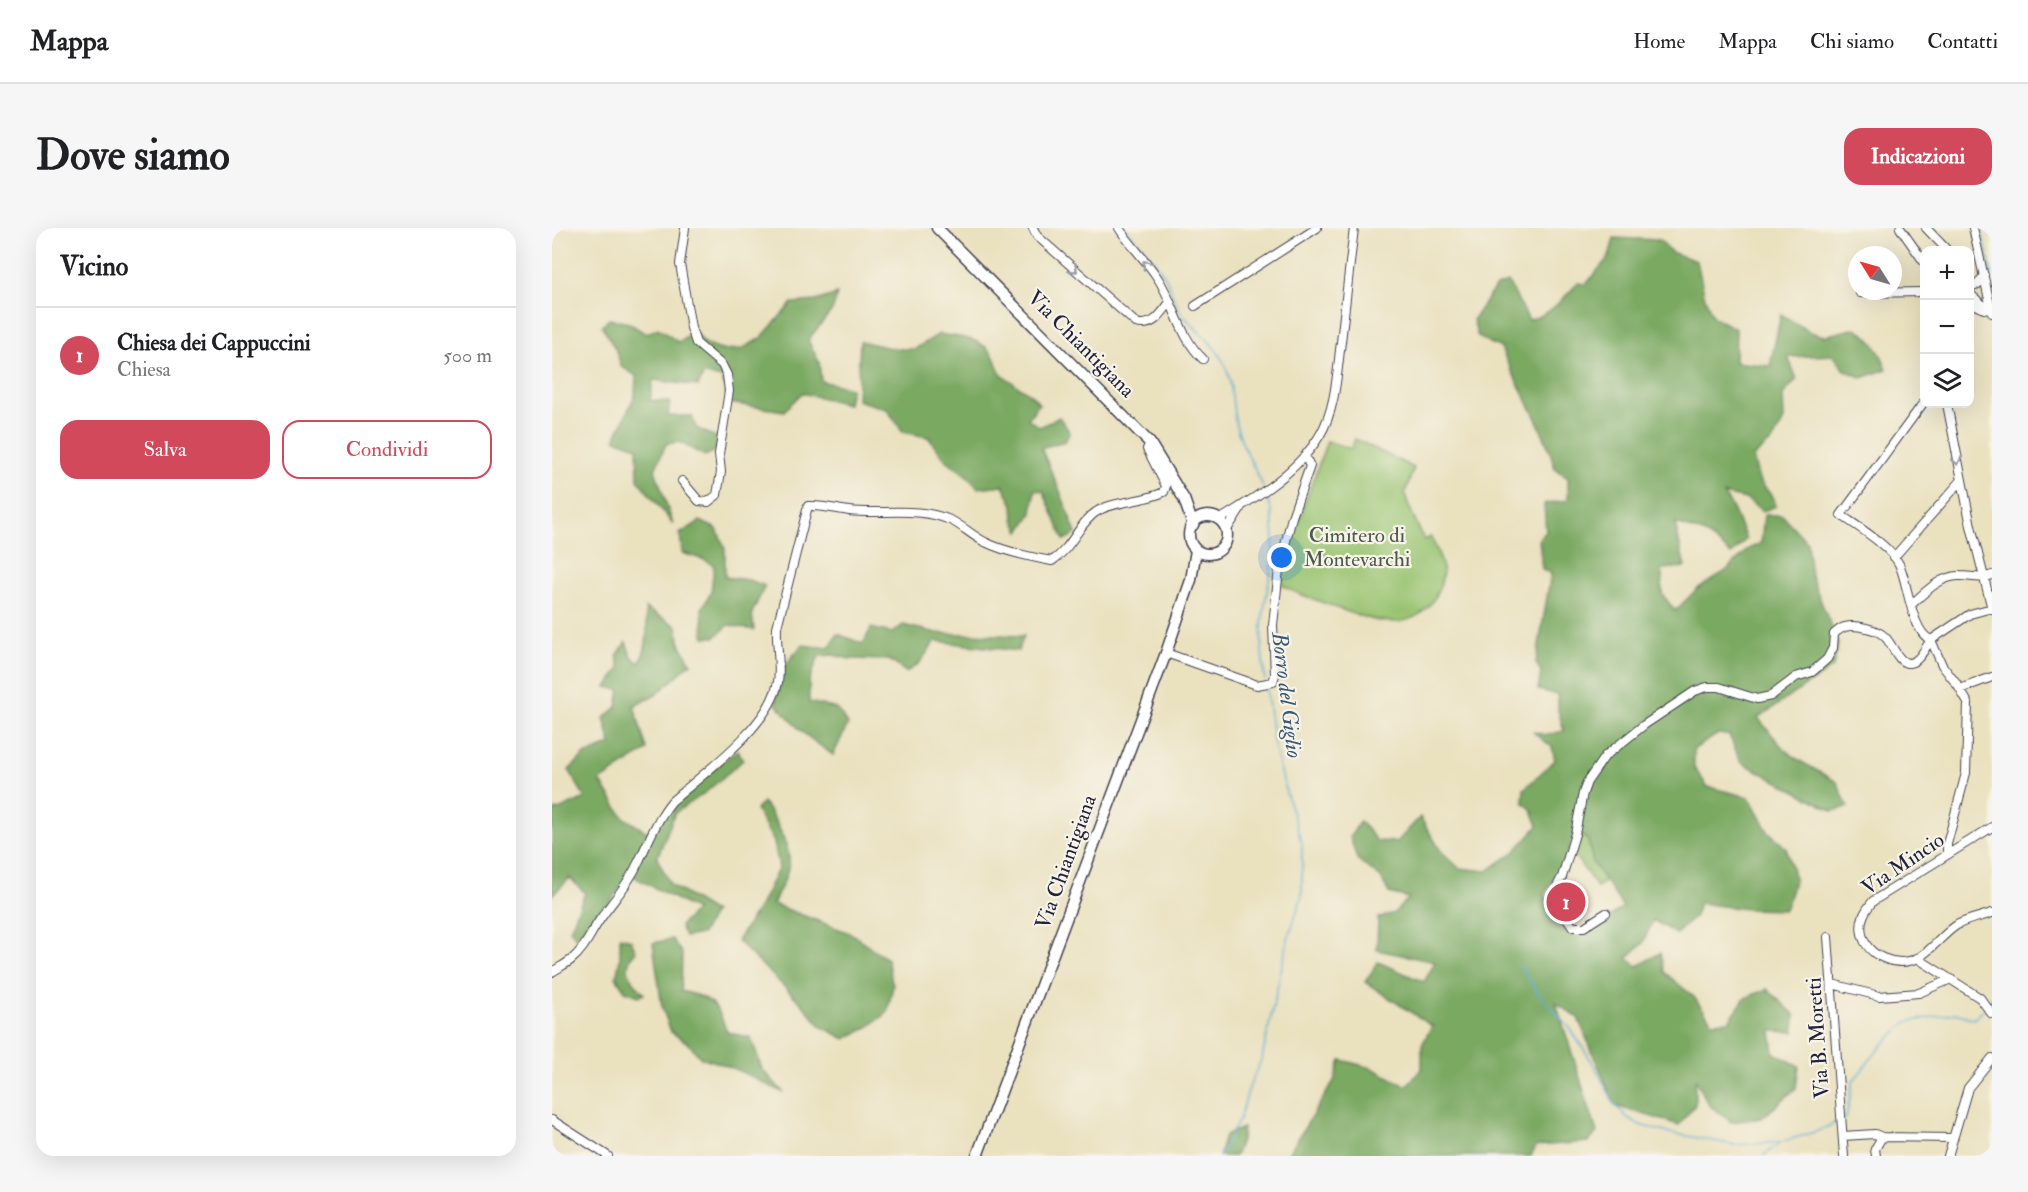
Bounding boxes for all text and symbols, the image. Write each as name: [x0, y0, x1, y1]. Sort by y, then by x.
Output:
text: Mappa: [30, 24, 108, 59]
text: Home: [1633, 28, 1685, 55]
text: Mappa: [1718, 28, 1777, 55]
text: Chi siamo: [1810, 28, 1894, 55]
text: Contatti: [1927, 28, 1998, 55]
button: Indicazioni: [1844, 128, 1992, 185]
text: Dove siamo: [36, 130, 230, 182]
north arrow: [1848, 246, 1902, 300]
map controls: [1920, 246, 1974, 408]
button: +: [1920, 246, 1974, 300]
text: Vicino: [60, 251, 128, 283]
one-way arrow: [1143, 260, 1154, 271]
one-way arrow: [1067, 262, 1078, 273]
street label: Via Chiantigiana: [1022, 285, 1141, 404]
button: −: [1920, 300, 1974, 354]
text: Chiesa dei Cappuccini: [117, 329, 311, 357]
text: 1: [76, 343, 83, 368]
text: 500 m: [443, 343, 492, 368]
button: layers: [1920, 354, 1974, 408]
text: Chiesa: [117, 357, 171, 382]
button: Salva: [60, 420, 270, 479]
button: Condividi: [282, 420, 492, 479]
one-way arrow: [1950, 456, 1963, 466]
park label: Cimitero di Montevarchi: [1304, 522, 1411, 573]
your location: [1267, 543, 1296, 572]
water label: Borro del Giglio: [1265, 629, 1309, 760]
street label: Via Chiantigiana: [1029, 791, 1103, 933]
street label: Via Mincio: [1856, 826, 1950, 902]
pin: 1: [1546, 880, 1586, 924]
street label: Via B. Moretti: [1800, 976, 1836, 1099]

